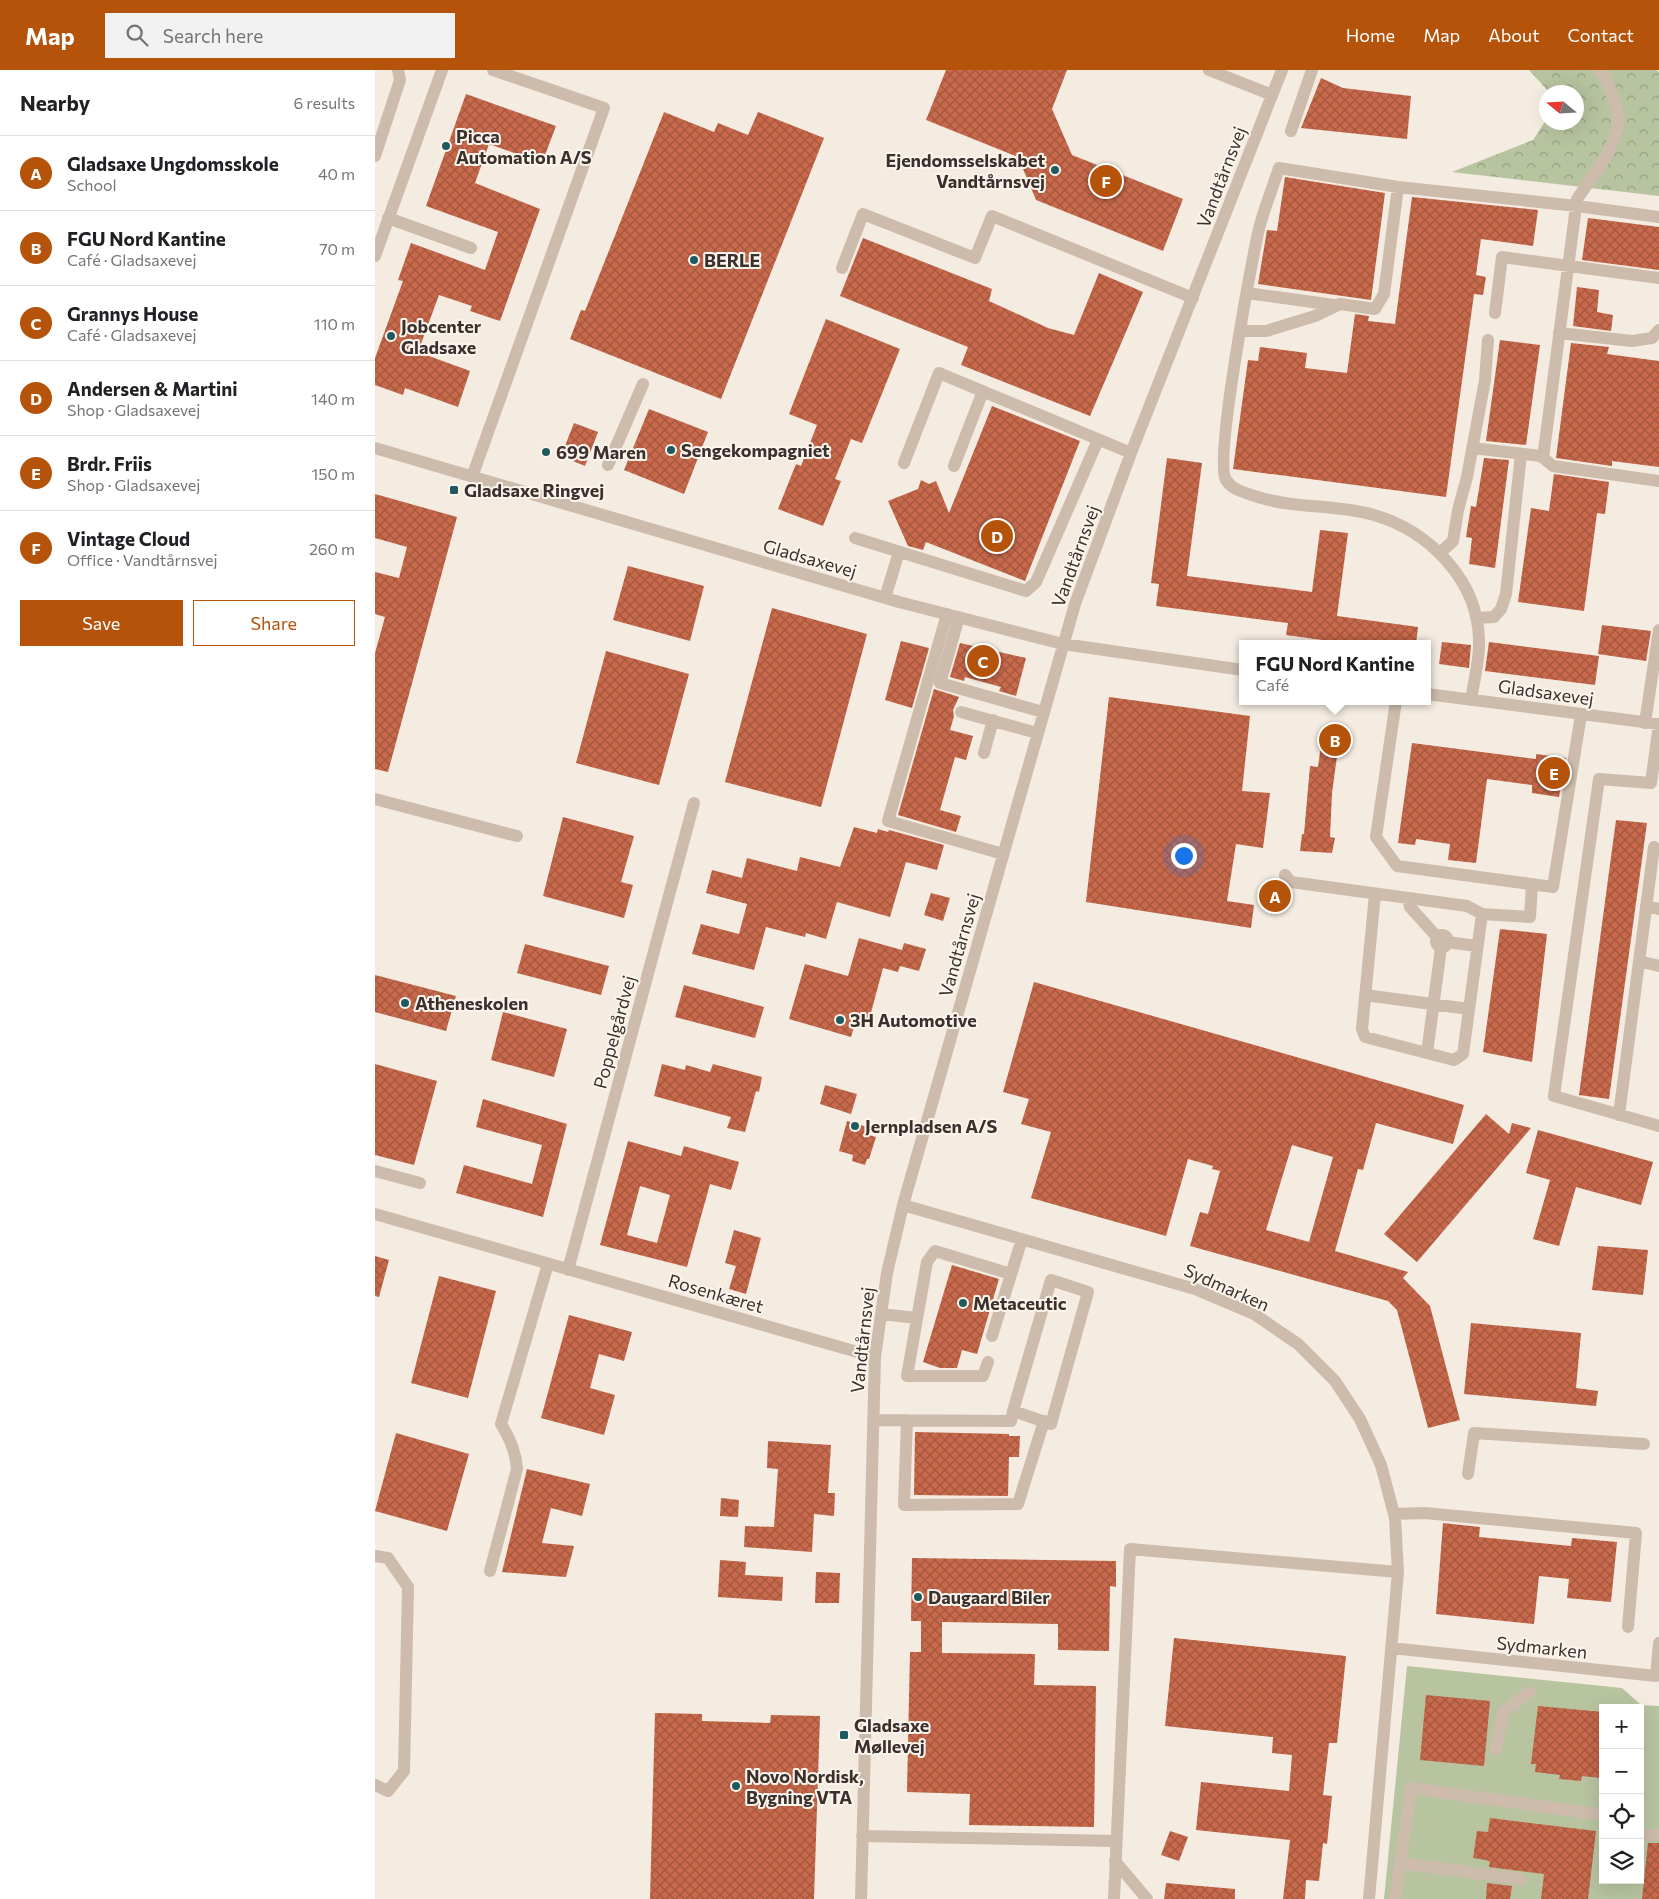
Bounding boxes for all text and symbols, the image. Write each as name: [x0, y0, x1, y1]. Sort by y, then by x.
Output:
search box: [105, 13, 455, 58]
text: Map: [25, 21, 75, 50]
icon: search: [123, 21, 151, 49]
text: Search here: [163, 24, 263, 47]
text: Home: [1346, 24, 1395, 46]
text: Map: [1423, 24, 1460, 46]
text: About: [1488, 24, 1540, 46]
text: Contact: [1568, 24, 1634, 46]
north arrow: [1539, 85, 1584, 130]
text: Nearby: [20, 90, 90, 115]
text: 6 results: [294, 93, 355, 112]
street label: Vandtårnsvej: [1192, 123, 1250, 231]
place label: Picca Automation A/S: [456, 125, 592, 168]
marker: Picca Automation A/S: [440, 140, 452, 152]
place label: Ejendomsselskabet Vandtårnsvej: [885, 149, 1045, 192]
text: Gladsaxe Ungdomsskole: [67, 152, 279, 175]
pin: F: [1090, 162, 1122, 200]
text: A: [30, 164, 42, 183]
text: 40 m: [318, 164, 355, 183]
marker: Ejendomsselskabet Vandtårnsvej: [1049, 164, 1061, 176]
text: School: [67, 175, 117, 194]
text: FGU Nord Kantine: [67, 227, 226, 250]
text: B: [31, 239, 41, 258]
text: 70 m: [319, 239, 355, 258]
place label: BERLE: [704, 249, 760, 271]
text: Café · Gladsaxevej: [67, 250, 196, 269]
marker: BERLE: [688, 254, 700, 266]
text: Grannys House: [67, 302, 198, 325]
text: C: [31, 314, 41, 333]
text: 110 m: [314, 314, 355, 333]
place label: Jobcenter Gladsaxe: [401, 315, 482, 358]
text: Café · Gladsaxevej: [67, 325, 196, 344]
marker: Jobcenter Gladsaxe: [385, 330, 397, 342]
text: Andersen & Martini: [67, 377, 238, 400]
text: D: [30, 389, 42, 408]
text: 140 m: [311, 389, 355, 408]
text: Shop · Gladsaxevej: [67, 400, 200, 419]
place label: Sengekompagniet: [681, 439, 830, 461]
place label: 699 Maren: [556, 441, 646, 463]
marker: Sengekompagniet: [665, 444, 677, 456]
marker: 699 Maren: [540, 446, 552, 458]
text: Brdr. Friis: [67, 452, 152, 475]
text: E: [31, 464, 41, 483]
text: 150 m: [312, 464, 355, 483]
text: Shop · Gladsaxevej: [67, 475, 200, 494]
place label: Gladsaxe Ringvej: [464, 479, 604, 501]
marker: Gladsaxe Ringvej: [448, 484, 460, 496]
street label: Vandtårnsvej: [1046, 502, 1104, 610]
pin: D: [981, 517, 1013, 555]
text: Vintage Cloud: [67, 527, 190, 550]
street label: Gladsaxevej: [761, 534, 859, 582]
text: F: [31, 539, 41, 558]
text: 260 m: [309, 539, 355, 558]
text: Office · Vandtårnsvej: [67, 550, 218, 569]
button: Save: [20, 600, 183, 646]
button: Share: [193, 600, 355, 646]
popup: [1239, 640, 1431, 705]
pin: C: [967, 642, 999, 680]
text: FGU Nord Kantine: [1256, 652, 1414, 675]
street label: Gladsaxevej: [1497, 674, 1595, 710]
text: Café: [1256, 675, 1289, 694]
pin: B: [1319, 721, 1351, 759]
pin: E: [1538, 754, 1570, 792]
your location: [1171, 843, 1197, 869]
pin: A: [1259, 877, 1291, 915]
street label: Vandtårnsvej: [934, 891, 984, 999]
street label: Poppelgårdvej: [588, 973, 640, 1091]
place label: Atheneskolen: [415, 992, 528, 1014]
marker: Atheneskolen: [399, 997, 411, 1009]
place label: 3H Automotive: [850, 1009, 977, 1031]
marker: 3H Automotive: [834, 1014, 846, 1026]
place label: Jernpladsen A/S: [865, 1115, 997, 1137]
marker: Jernpladsen A/S: [849, 1120, 861, 1132]
street label: Sydmarken: [1181, 1258, 1273, 1316]
street label: Rosenkæret: [666, 1269, 766, 1317]
street label: Vandtårnsvej: [845, 1286, 879, 1394]
place label: Metaceutic: [973, 1292, 1067, 1314]
marker: Metaceutic: [957, 1297, 969, 1309]
place label: Daugaard Biler: [928, 1586, 1050, 1608]
marker: Daugaard Biler: [912, 1591, 924, 1603]
street label: Sydmarken: [1496, 1631, 1588, 1663]
map controls: [1599, 1704, 1644, 1884]
button: +: [1599, 1704, 1644, 1749]
place label: Gladsaxe Møllevej: [854, 1714, 929, 1757]
marker: Gladsaxe Møllevej: [838, 1729, 850, 1741]
button: −: [1599, 1749, 1644, 1794]
place label: Novo Nordisk, Bygning VTA: [746, 1765, 864, 1808]
marker: Novo Nordisk, Bygning VTA: [730, 1780, 742, 1792]
button: locate: [1599, 1794, 1644, 1839]
button: layers: [1599, 1839, 1644, 1884]

